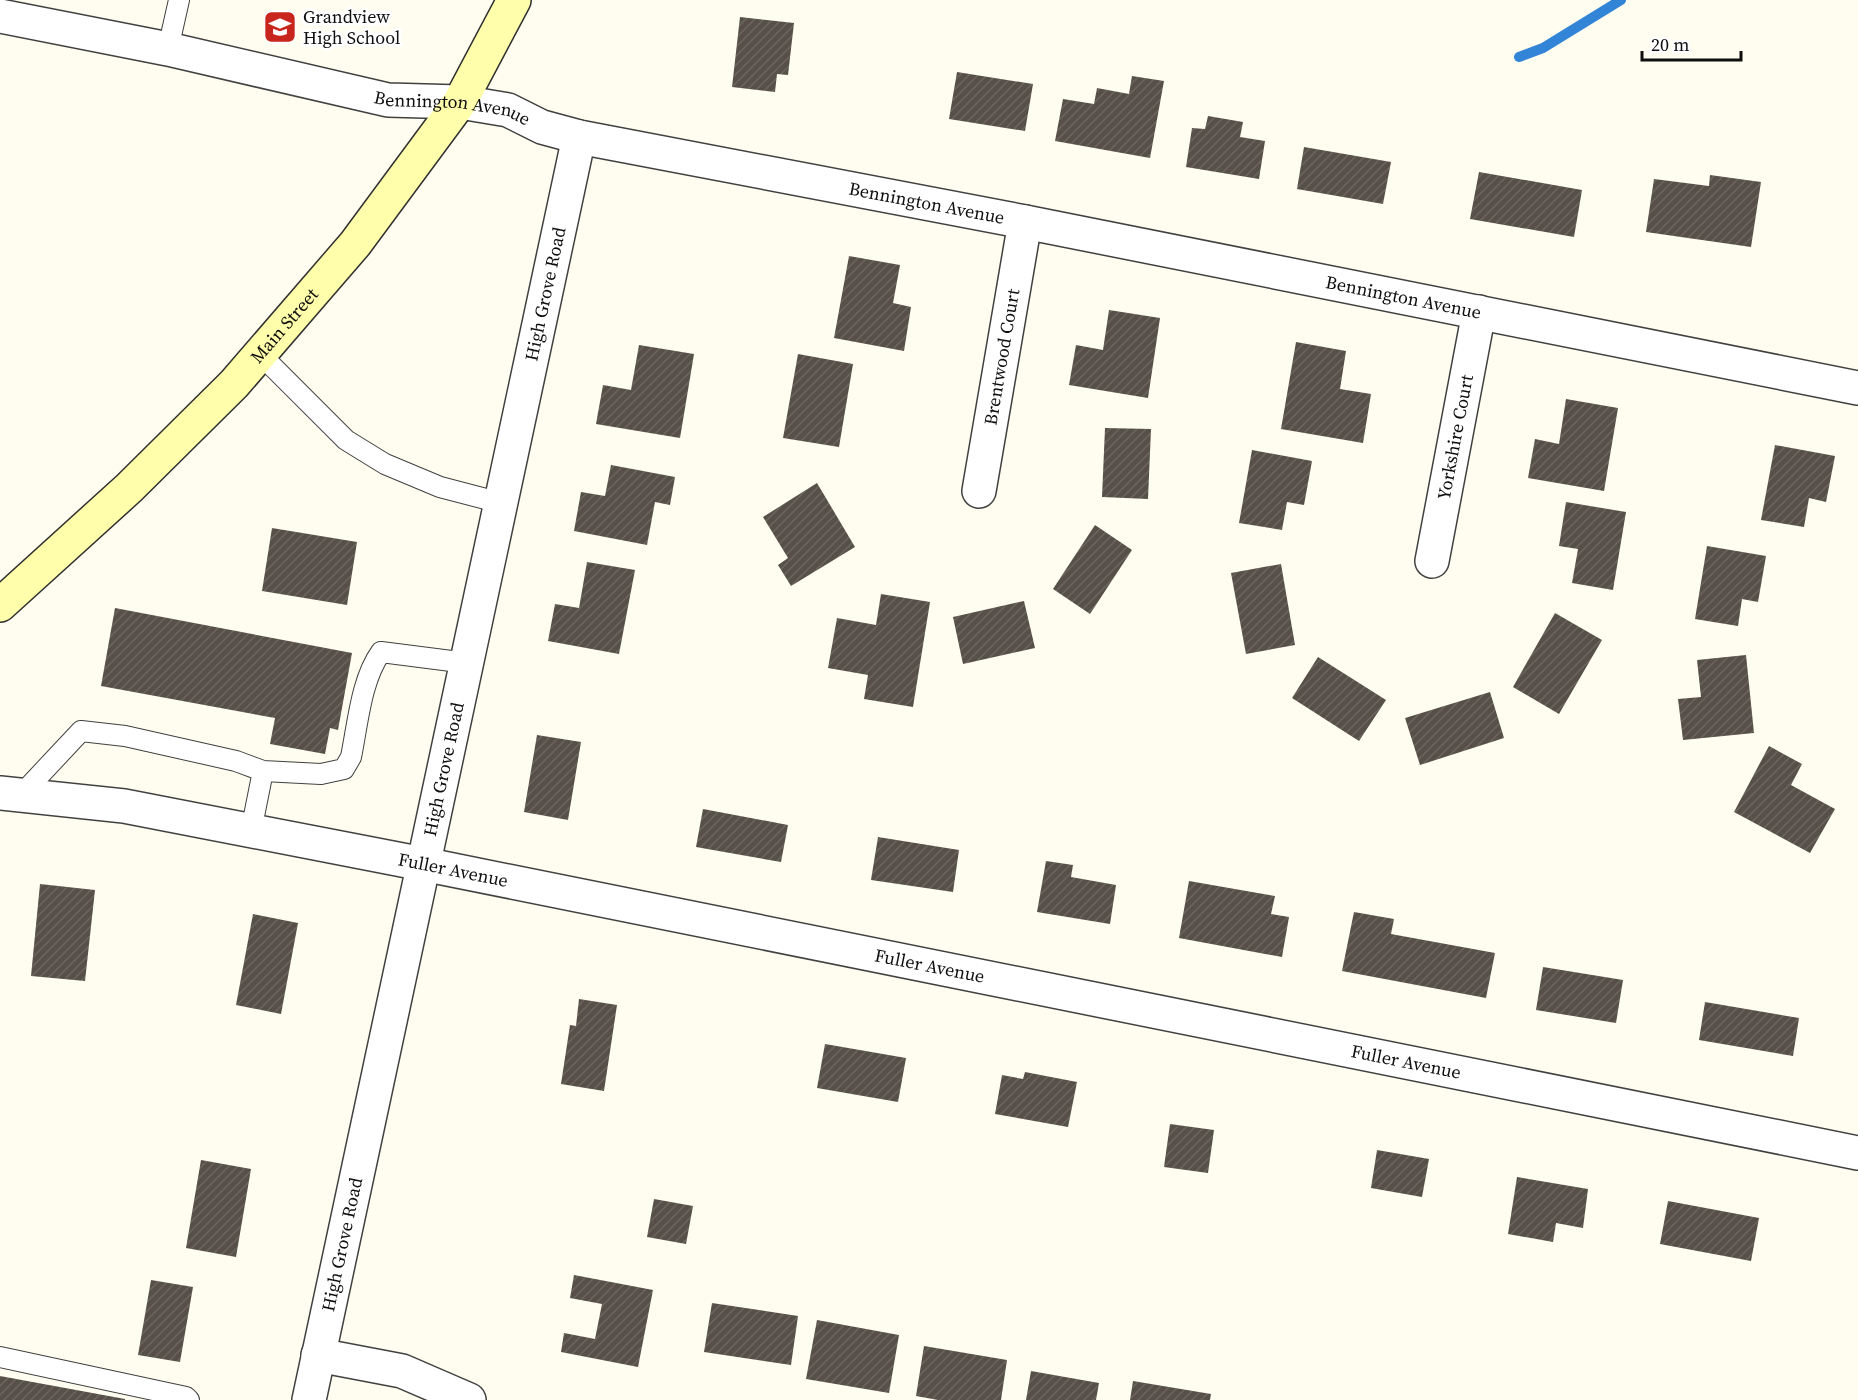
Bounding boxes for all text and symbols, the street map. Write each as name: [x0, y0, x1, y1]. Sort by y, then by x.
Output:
place label: Grandview High School: [303, 4, 400, 50]
school or university icon: Grandview High School: [262, 9, 298, 45]
scale bar: [1642, 24, 1741, 62]
text: 20 m: [1651, 32, 1689, 57]
street label: Bennington Avenue: [372, 84, 535, 131]
street label: Bennington Avenue: [847, 176, 1007, 230]
street label: High Grove Road: [518, 225, 571, 363]
street label: Bennington Avenue: [1324, 269, 1483, 325]
street label: Main Street: [244, 282, 324, 368]
street label: Brentwood Court: [977, 287, 1025, 427]
street label: Yorkshire Court: [1431, 372, 1479, 502]
street label: High Grove Road: [417, 700, 470, 838]
street label: Fuller Avenue: [396, 846, 510, 893]
street label: Fuller Avenue: [873, 942, 987, 989]
street label: Fuller Avenue: [1349, 1038, 1463, 1085]
street label: High Grove Road: [315, 1175, 368, 1314]

